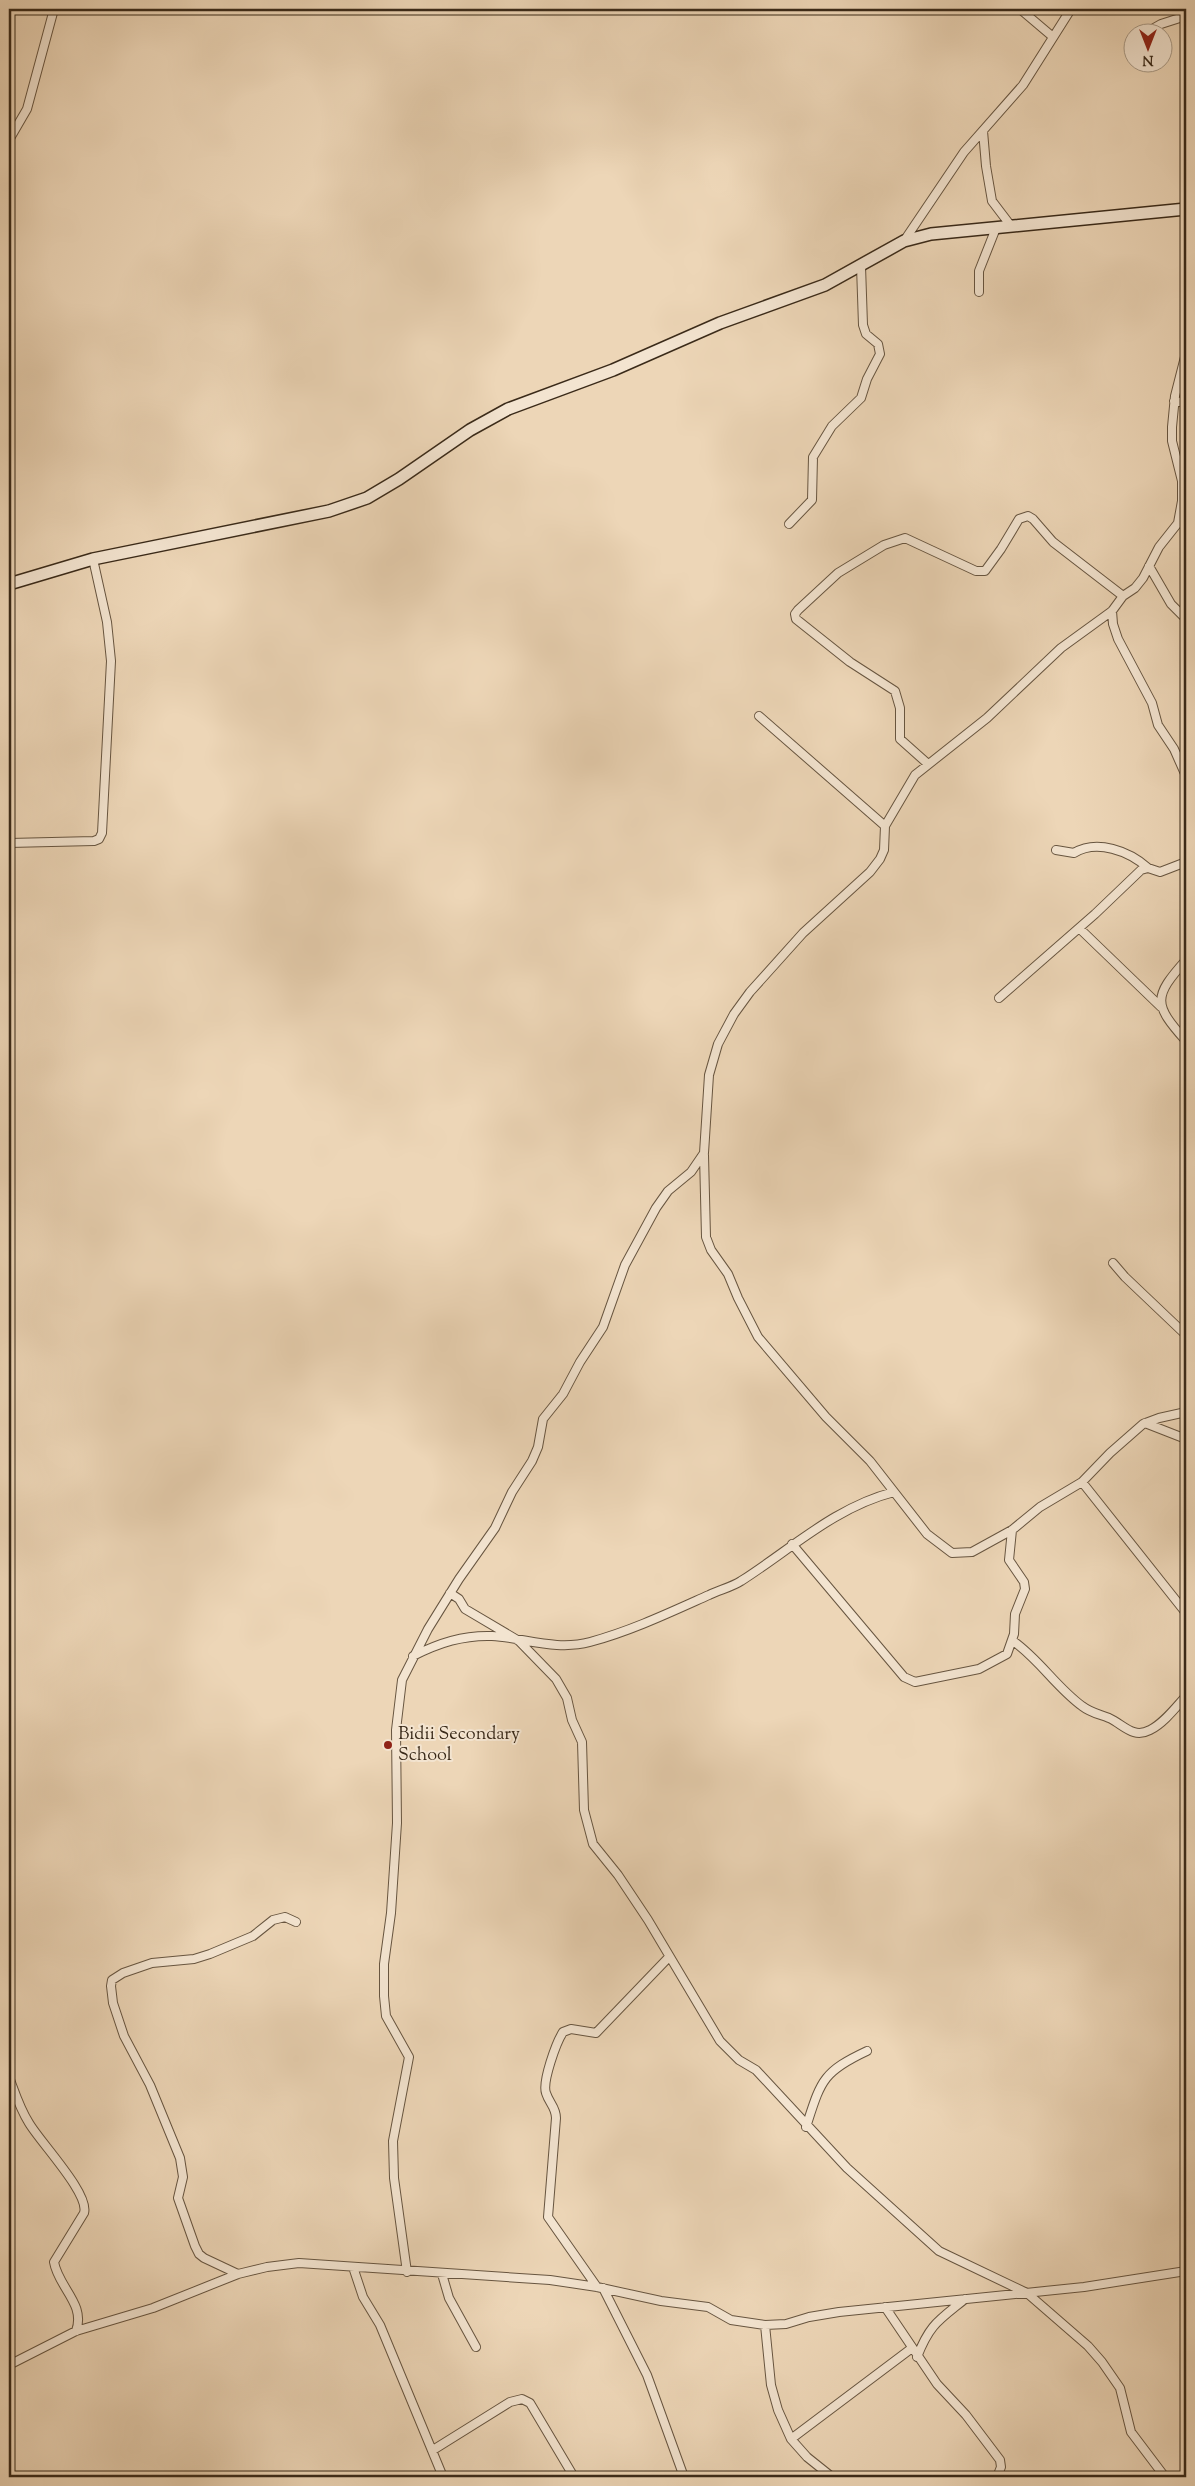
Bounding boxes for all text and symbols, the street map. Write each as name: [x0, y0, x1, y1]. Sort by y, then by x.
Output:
north arrow: [1122, 22, 1172, 72]
text: N: [1142, 49, 1154, 69]
place label: Bidii Secondary School: [398, 1722, 520, 1769]
marker: Bidii Secondary School: [382, 1739, 394, 1751]

